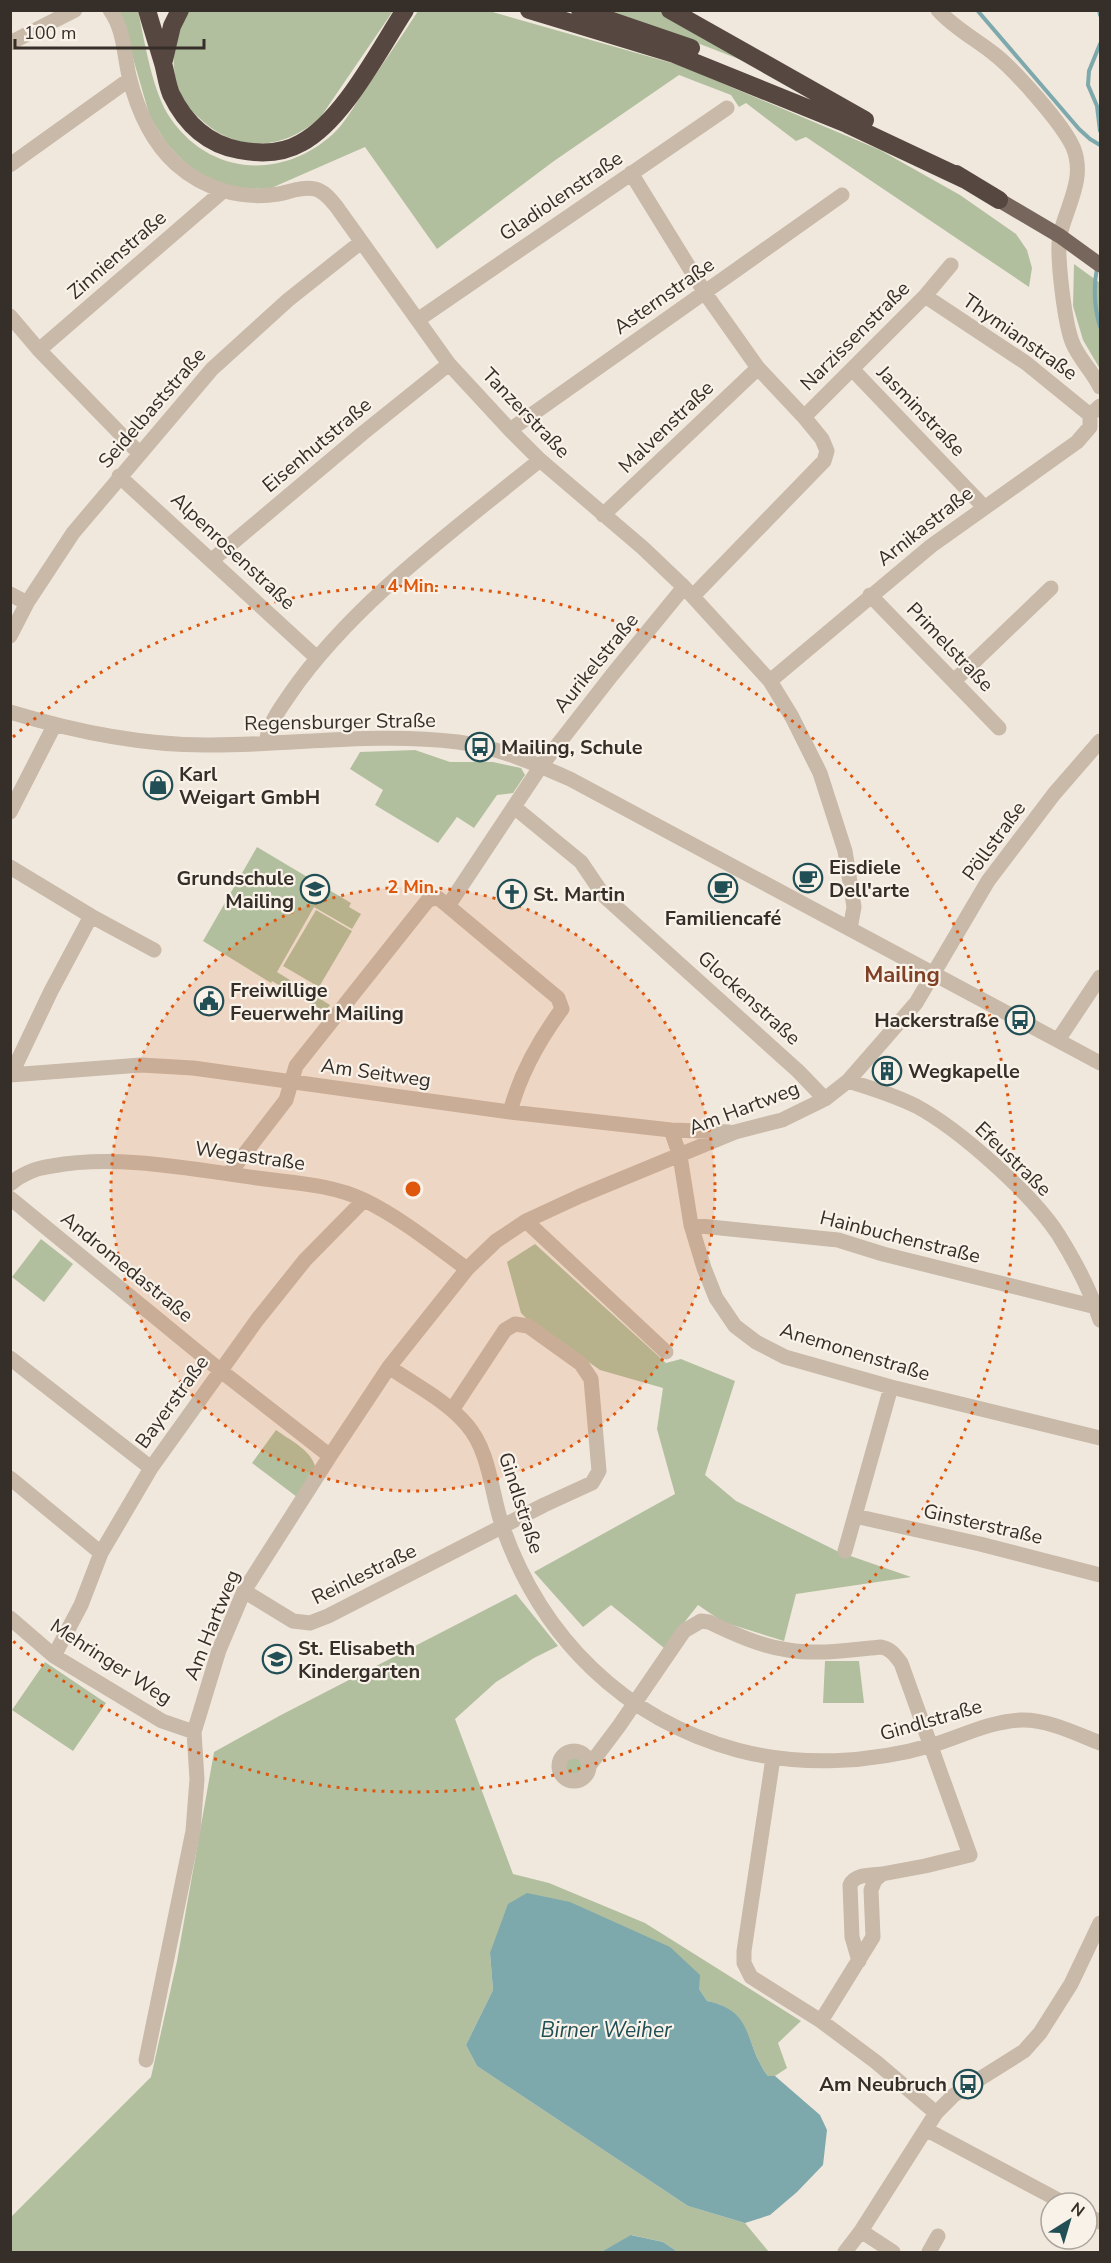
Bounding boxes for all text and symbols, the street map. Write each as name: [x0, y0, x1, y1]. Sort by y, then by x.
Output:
scale bar: [15, 12, 204, 50]
text: 100 m: [24, 21, 76, 45]
street label: Gladiolenstraße: [494, 145, 628, 247]
street label: Zinnienstraße: [62, 204, 172, 306]
street label: Asternstraße: [608, 251, 720, 341]
street label: Narzissenstraße: [794, 275, 916, 397]
street label: Thymianstraße: [957, 287, 1083, 387]
street label: Seidelbaststraße: [92, 342, 212, 474]
street label: Jasminstraße: [870, 359, 971, 462]
street label: Tanzerstraße: [476, 362, 576, 464]
street label: Malvenstraße: [613, 375, 719, 479]
street label: Eisenhutstraße: [257, 391, 377, 499]
street label: Arnikastraße: [871, 480, 979, 572]
street label: Alpenrosenstraße: [165, 486, 301, 616]
text: 4 Min.: [388, 574, 438, 598]
street label: Primelstraße: [900, 596, 1000, 698]
street label: Aurikelstraße: [547, 608, 645, 718]
street label: Regensburger Straße: [244, 707, 436, 737]
bus stop icon: Mailing, Schule: [464, 731, 496, 763]
place label: Mailing, Schule: [501, 734, 643, 761]
place label: Karl Weigart GmbH: [179, 761, 320, 811]
shop icon: Karl Weigart GmbH: [142, 769, 174, 801]
street label: Pöllstraße: [956, 796, 1032, 886]
place label: Eisdiele Dell'arte: [829, 854, 910, 904]
cafe icon: Eisdiele Dell'arte: [792, 862, 824, 894]
place label: Grundschule Mailing: [177, 865, 294, 915]
cafe icon: Familiencafé: [707, 872, 739, 904]
school or university icon: Grundschule Mailing: [299, 873, 331, 905]
text: 2 Min.: [388, 875, 438, 899]
church icon: St. Martin: [496, 878, 528, 910]
place label: St. Martin: [533, 881, 625, 908]
place label: Familiencafé: [665, 905, 781, 932]
street label: Glockenstraße: [692, 945, 806, 1051]
district label: Mailing: [864, 960, 940, 990]
place label: Freiwillige Feuerwehr Mailing: [230, 977, 404, 1027]
public building icon: Freiwillige Feuerwehr Mailing: [193, 985, 225, 1017]
bus stop icon: Hackerstraße: [1004, 1004, 1036, 1036]
place label: Hackerstraße: [874, 1007, 999, 1034]
street label: Am Seitweg: [319, 1052, 433, 1094]
building icon: Wegkapelle: [871, 1055, 903, 1087]
place label: Wegkapelle: [908, 1058, 1020, 1085]
street label: Am Hartweg: [685, 1075, 803, 1141]
street label: Efeustraße: [969, 1116, 1057, 1202]
street label: Wegastraße: [193, 1135, 307, 1177]
centre of rings: [403, 1179, 423, 1199]
street label: Hainbuchenstraße: [817, 1204, 983, 1270]
street label: Andromedastraße: [55, 1205, 199, 1329]
street label: Anemonenstraße: [777, 1316, 933, 1388]
street label: Bayerstraße: [129, 1350, 215, 1454]
street label: Gindlstraße: [492, 1449, 550, 1557]
street label: Ginsterstraße: [921, 1497, 1045, 1551]
street label: Reinlestraße: [307, 1537, 421, 1611]
street label: Am Hartweg: [178, 1566, 246, 1684]
street label: Mehringer Weg: [45, 1613, 177, 1711]
place label: St. Elisabeth Kindergarten: [298, 1635, 420, 1685]
school or university icon: St. Elisabeth Kindergarten: [261, 1643, 293, 1675]
street label: Gindlstraße: [877, 1693, 985, 1747]
water label: Birner Weiher: [540, 2016, 672, 2044]
bus stop icon: Am Neubruch: [952, 2068, 984, 2100]
place label: Am Neubruch: [819, 2071, 947, 2098]
north arrow: [1039, 2191, 1099, 2251]
text: N: [1066, 2197, 1089, 2222]

